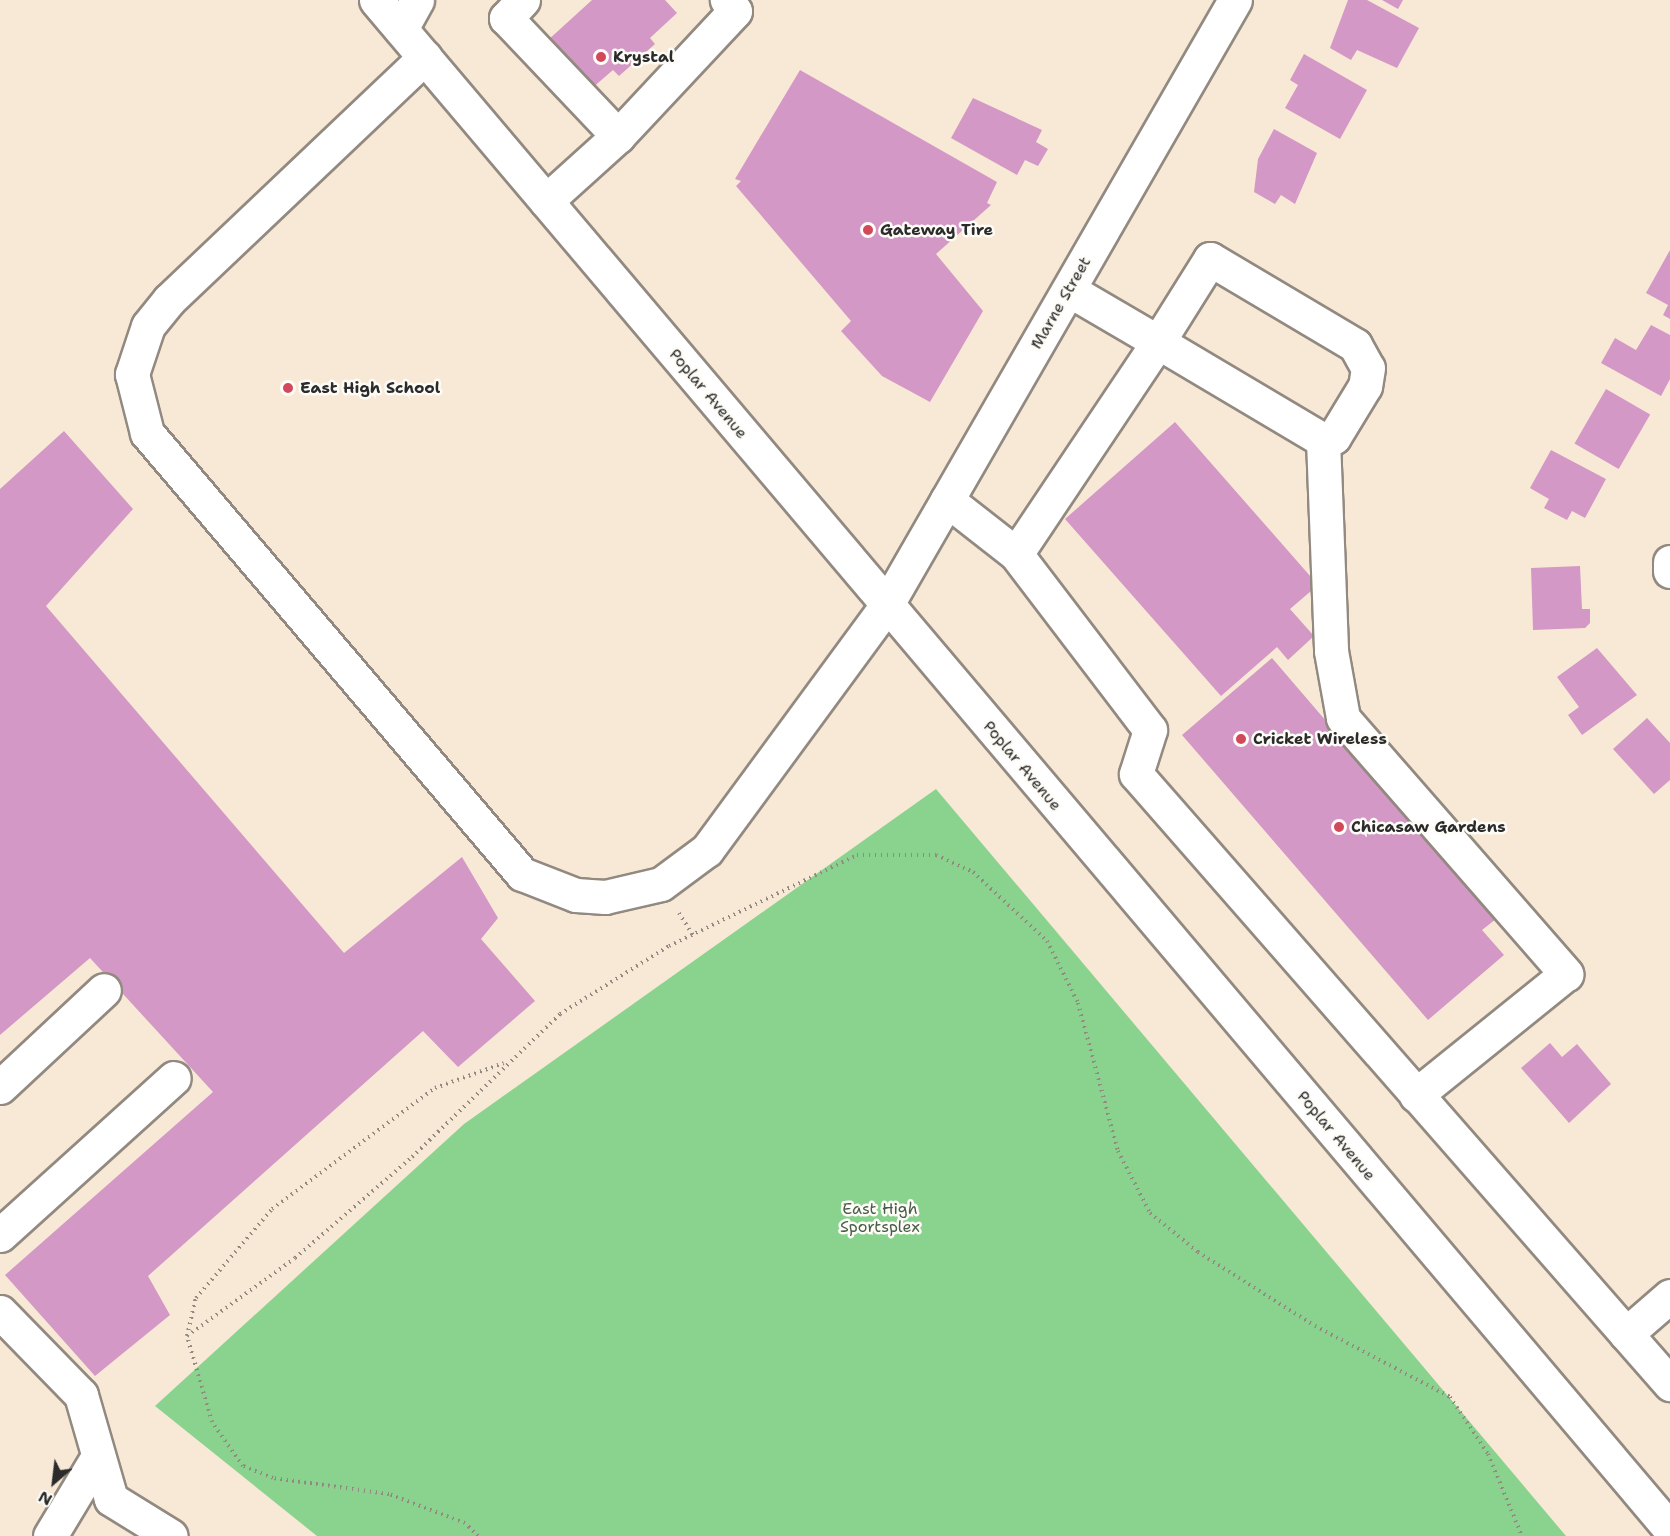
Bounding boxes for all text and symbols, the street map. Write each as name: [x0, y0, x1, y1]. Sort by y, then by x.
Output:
place label: Krystal: [613, 47, 674, 67]
marker: Krystal: [594, 50, 608, 64]
place label: Gateway Tire: [880, 220, 993, 240]
marker: Gateway Tire: [861, 223, 875, 237]
street label: Marne Street: [1027, 253, 1095, 353]
street label: Poplar Avenue: [665, 345, 751, 443]
place label: East High School: [300, 378, 440, 398]
marker: East High School: [281, 381, 295, 395]
street label: Poplar Avenue: [979, 717, 1065, 815]
place label: Cricket Wireless: [1253, 729, 1387, 749]
marker: Cricket Wireless: [1234, 732, 1248, 746]
place label: Chicasaw Gardens: [1351, 817, 1506, 837]
marker: Chicasaw Gardens: [1332, 820, 1346, 834]
street label: Poplar Avenue: [1293, 1087, 1379, 1185]
park label: East High Sportsplex: [840, 1199, 920, 1237]
north arrow: [24, 1452, 84, 1512]
text: N: [35, 1486, 56, 1511]

